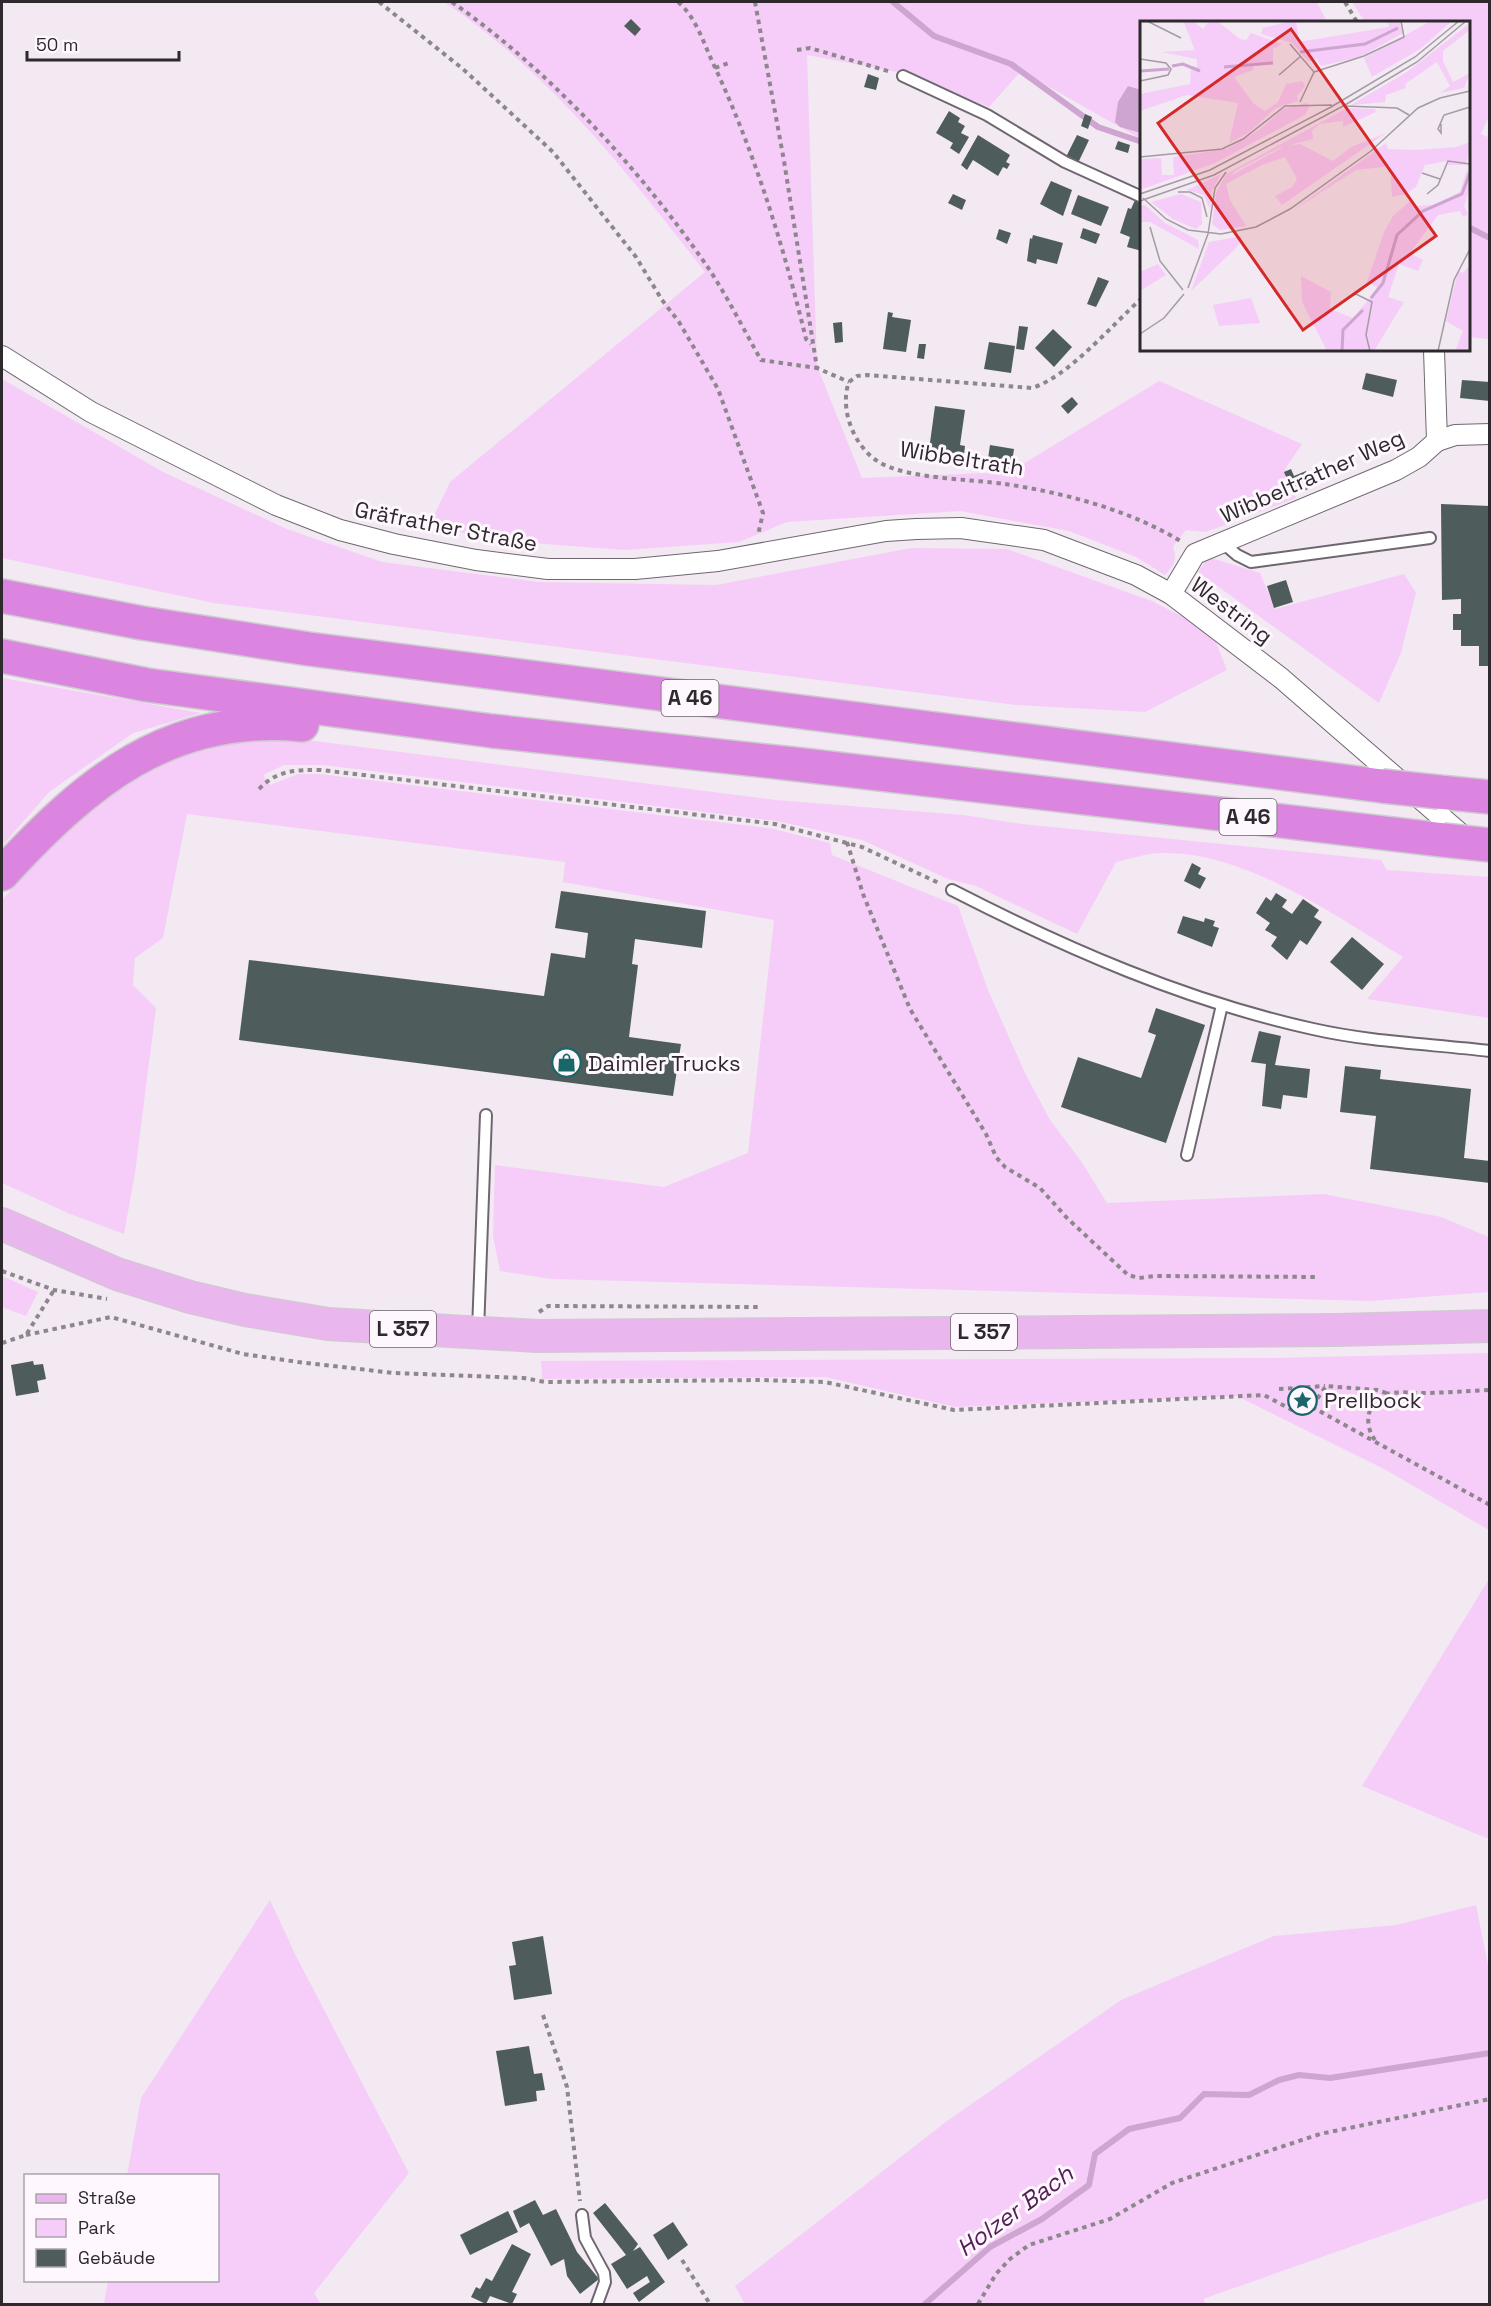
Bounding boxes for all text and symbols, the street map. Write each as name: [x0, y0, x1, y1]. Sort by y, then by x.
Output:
inset map: [1140, 21, 1470, 351]
scale bar: [27, 24, 178, 62]
text: 50 m: [36, 33, 78, 56]
street label: Wibbeltrather Weg: [1216, 423, 1408, 529]
street label: Wibbeltrath: [898, 434, 1026, 482]
street label: Gräfrather Straße: [352, 495, 540, 557]
street label: Westring: [1186, 570, 1278, 650]
road number: A 46: [662, 680, 718, 716]
road number: A 46: [1220, 799, 1276, 835]
shop icon: Daimler Trucks: [551, 1047, 583, 1079]
place label: Daimler Trucks: [588, 1049, 741, 1077]
road number: L 357: [370, 1311, 436, 1347]
road number: L 357: [951, 1314, 1017, 1350]
place icon: Prellbock: [1287, 1384, 1319, 1416]
place label: Prellbock: [1324, 1386, 1422, 1414]
water label: Holzer Bach: [950, 2157, 1080, 2263]
legend: [24, 2174, 219, 2282]
text: Straße: [78, 2186, 136, 2209]
text: Park: [78, 2216, 116, 2239]
text: Gebäude: [78, 2246, 156, 2269]

